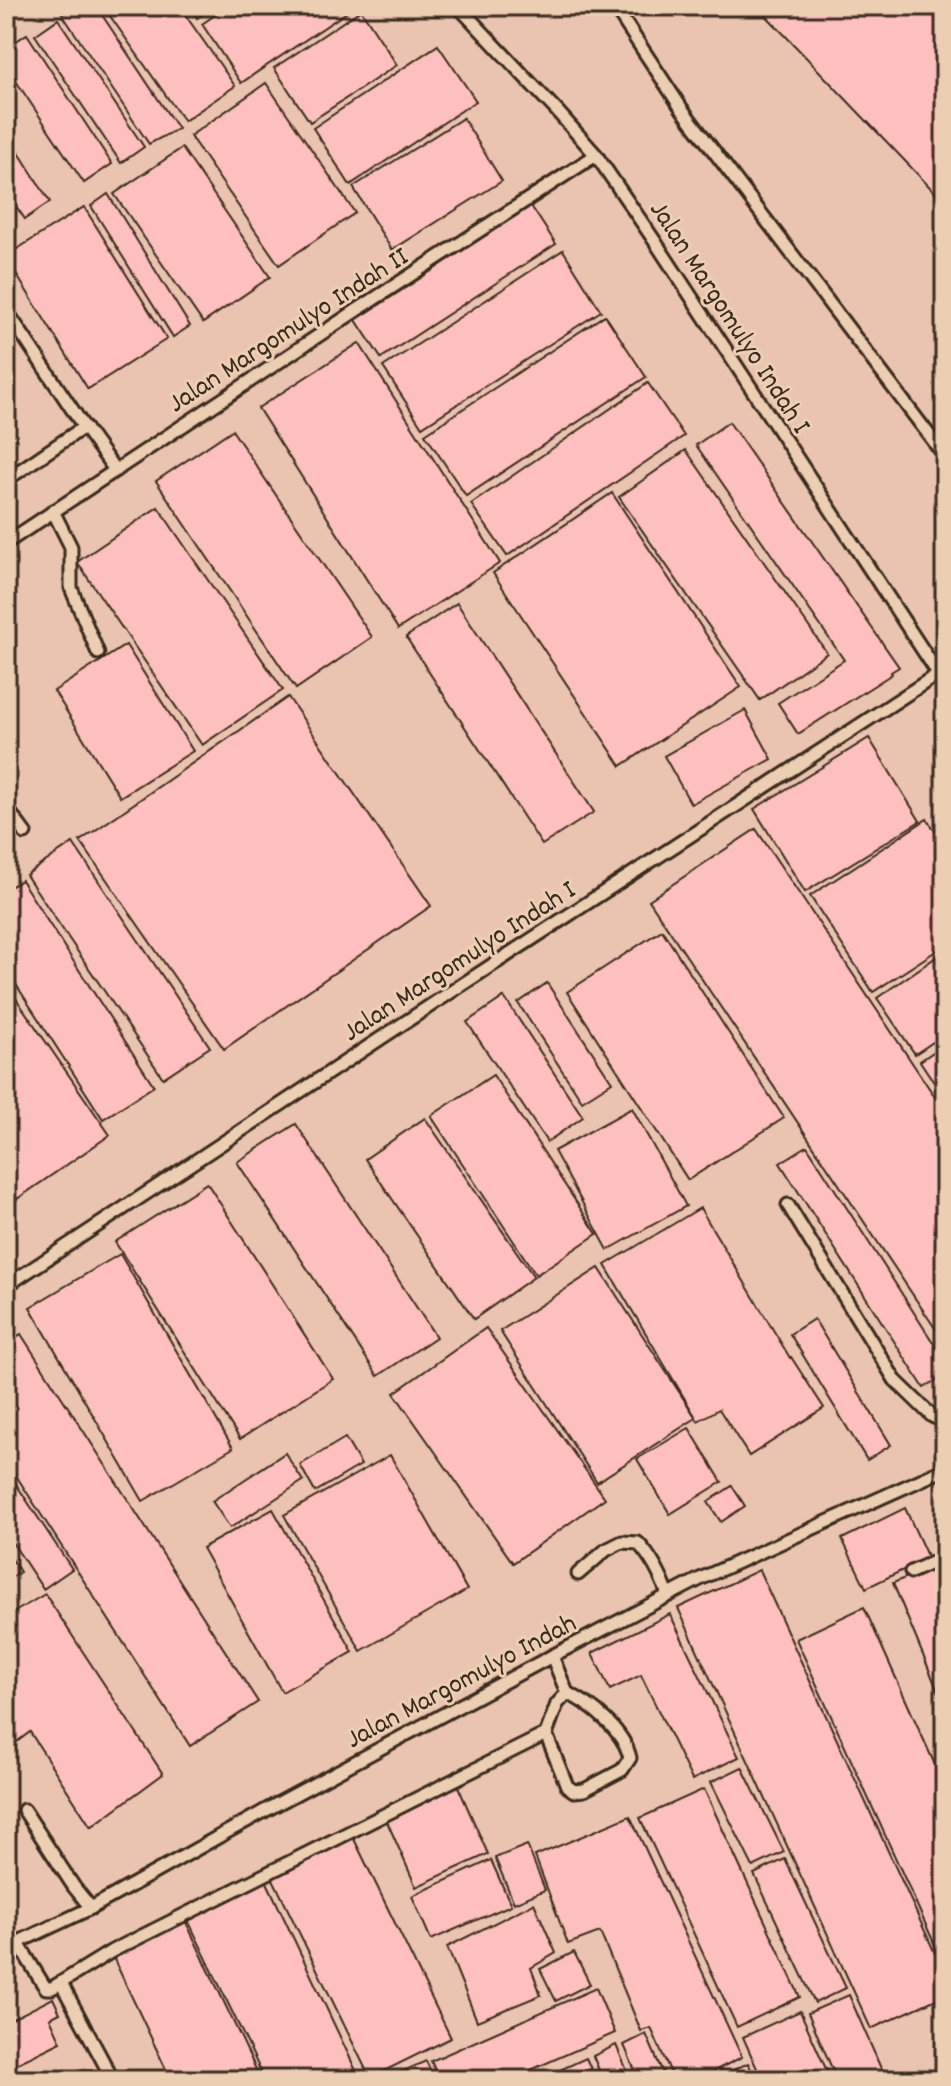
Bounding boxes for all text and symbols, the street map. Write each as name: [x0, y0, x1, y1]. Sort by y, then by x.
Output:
street label: Jalan Margomulyo Indah I: [637, 194, 819, 444]
street label: Jalan Margomulyo Indah II: [162, 239, 418, 425]
street label: Jalan Margomulyo Indah I: [336, 872, 586, 1054]
street label: Jalan Margomulyo Indah: [340, 1606, 585, 1761]

